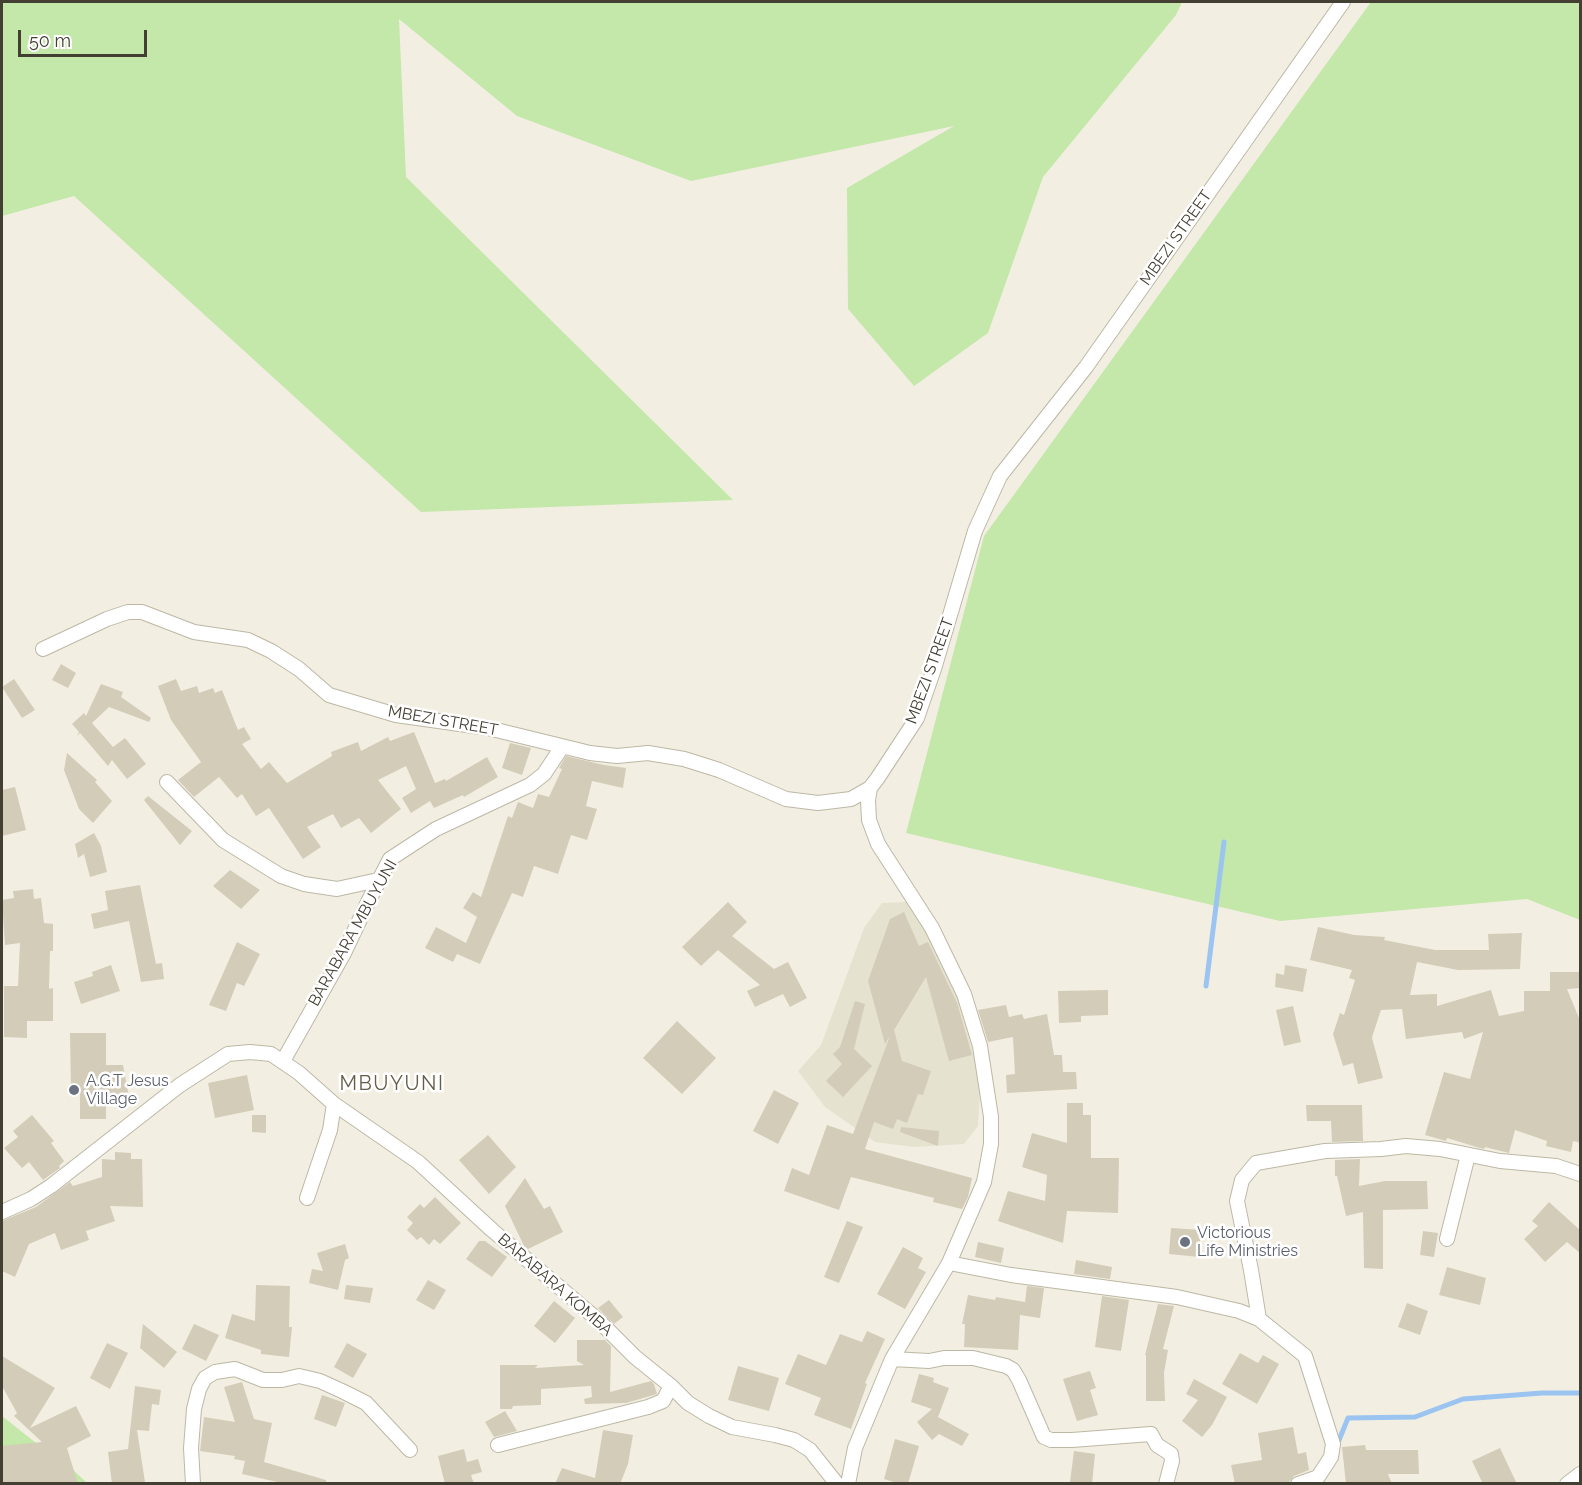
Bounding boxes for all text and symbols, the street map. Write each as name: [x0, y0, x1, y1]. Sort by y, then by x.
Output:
scale bar: [21, 18, 150, 56]
text: 50 m: [29, 30, 71, 51]
street label: MBEZI STREET: [1136, 187, 1216, 289]
street label: MBEZI STREET: [902, 615, 958, 727]
street label: MBEZI STREET: [386, 702, 500, 740]
street label: BARABARA MBUYUNI: [305, 856, 401, 1010]
place label: A.G.T Jesus Village: [86, 1071, 169, 1109]
district label: MBUYUNI: [340, 1072, 444, 1096]
marker: A.G.T Jesus Village: [67, 1083, 81, 1097]
place label: Victorious Life Ministries: [1197, 1223, 1298, 1261]
street label: BARABARA KOMBA: [494, 1230, 616, 1340]
marker: Victorious Life Ministries: [1178, 1235, 1192, 1249]

